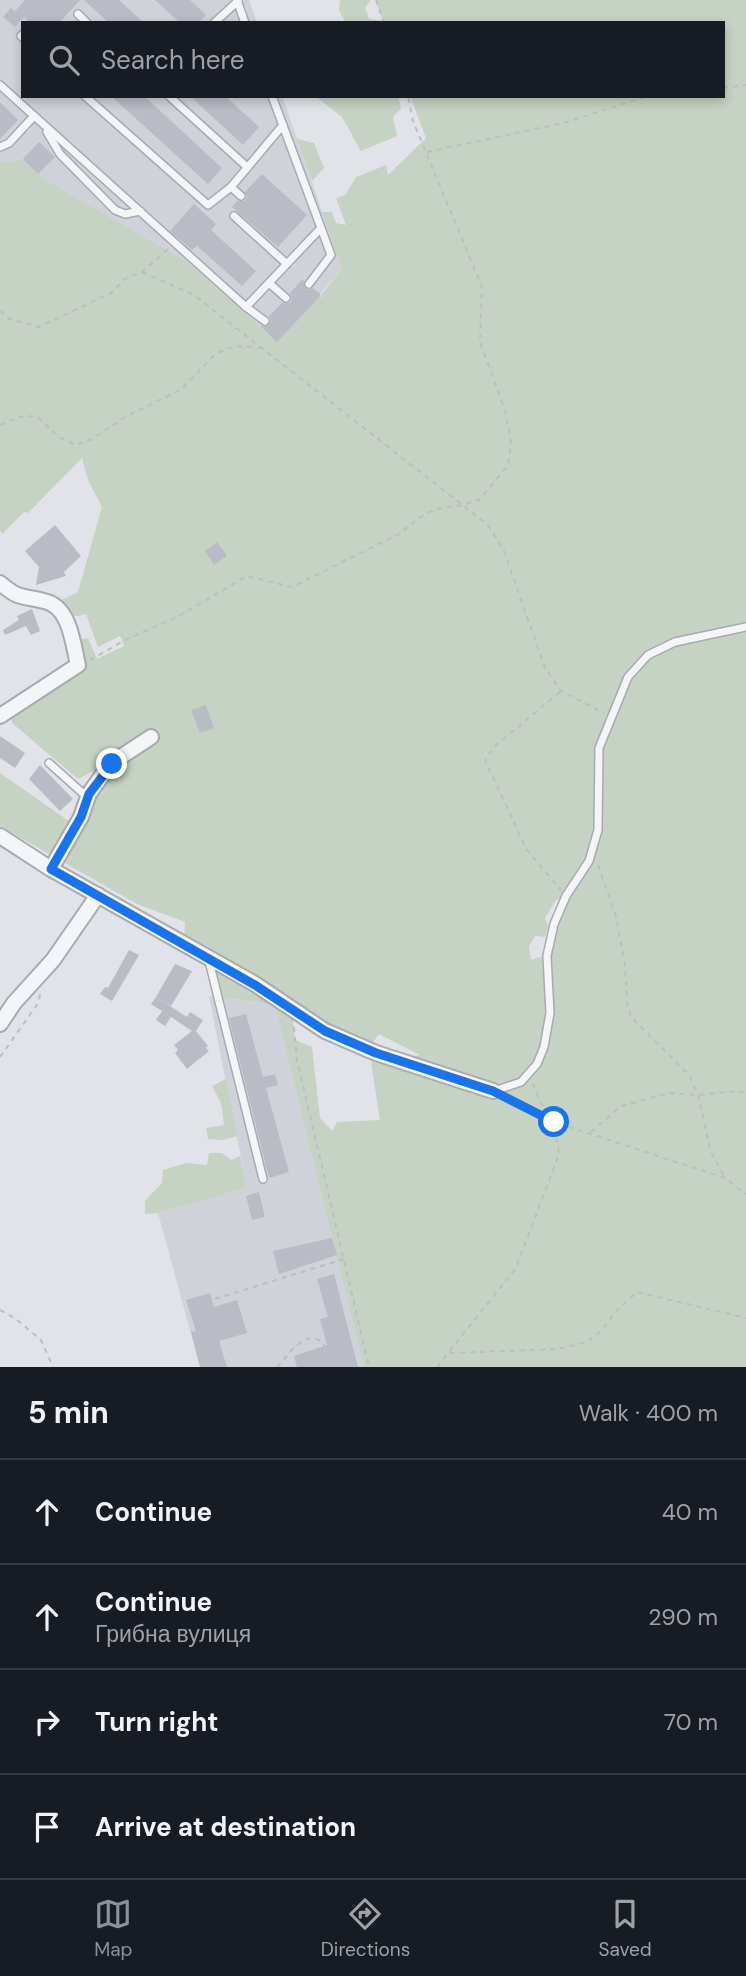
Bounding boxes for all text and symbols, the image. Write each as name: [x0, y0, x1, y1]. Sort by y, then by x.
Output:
search box: [21, 21, 725, 98]
icon: search: [45, 41, 83, 79]
text: Search here: [101, 43, 244, 77]
route end: [96, 748, 127, 779]
route start: [538, 1106, 569, 1137]
text: 5 min: [28, 1393, 109, 1432]
text: Walk · 400 m: [579, 1398, 718, 1428]
icon: ahead: [28, 1493, 66, 1531]
text: Continue: [95, 1495, 212, 1529]
text: 40 m: [662, 1497, 718, 1527]
text: Continue: [95, 1585, 212, 1619]
icon: ahead: [28, 1598, 66, 1636]
text: 290 m: [648, 1602, 718, 1632]
text: Грибна вулиця: [95, 1619, 251, 1649]
icon: right: [28, 1703, 66, 1741]
text: Turn right: [95, 1705, 219, 1739]
text: 70 m: [664, 1707, 718, 1737]
icon: arrive: [28, 1808, 66, 1846]
text: Arrive at destination: [95, 1810, 356, 1844]
tab: Map: [94, 1895, 132, 1962]
tab: Directions: [321, 1895, 410, 1962]
tab: Saved: [599, 1895, 652, 1962]

